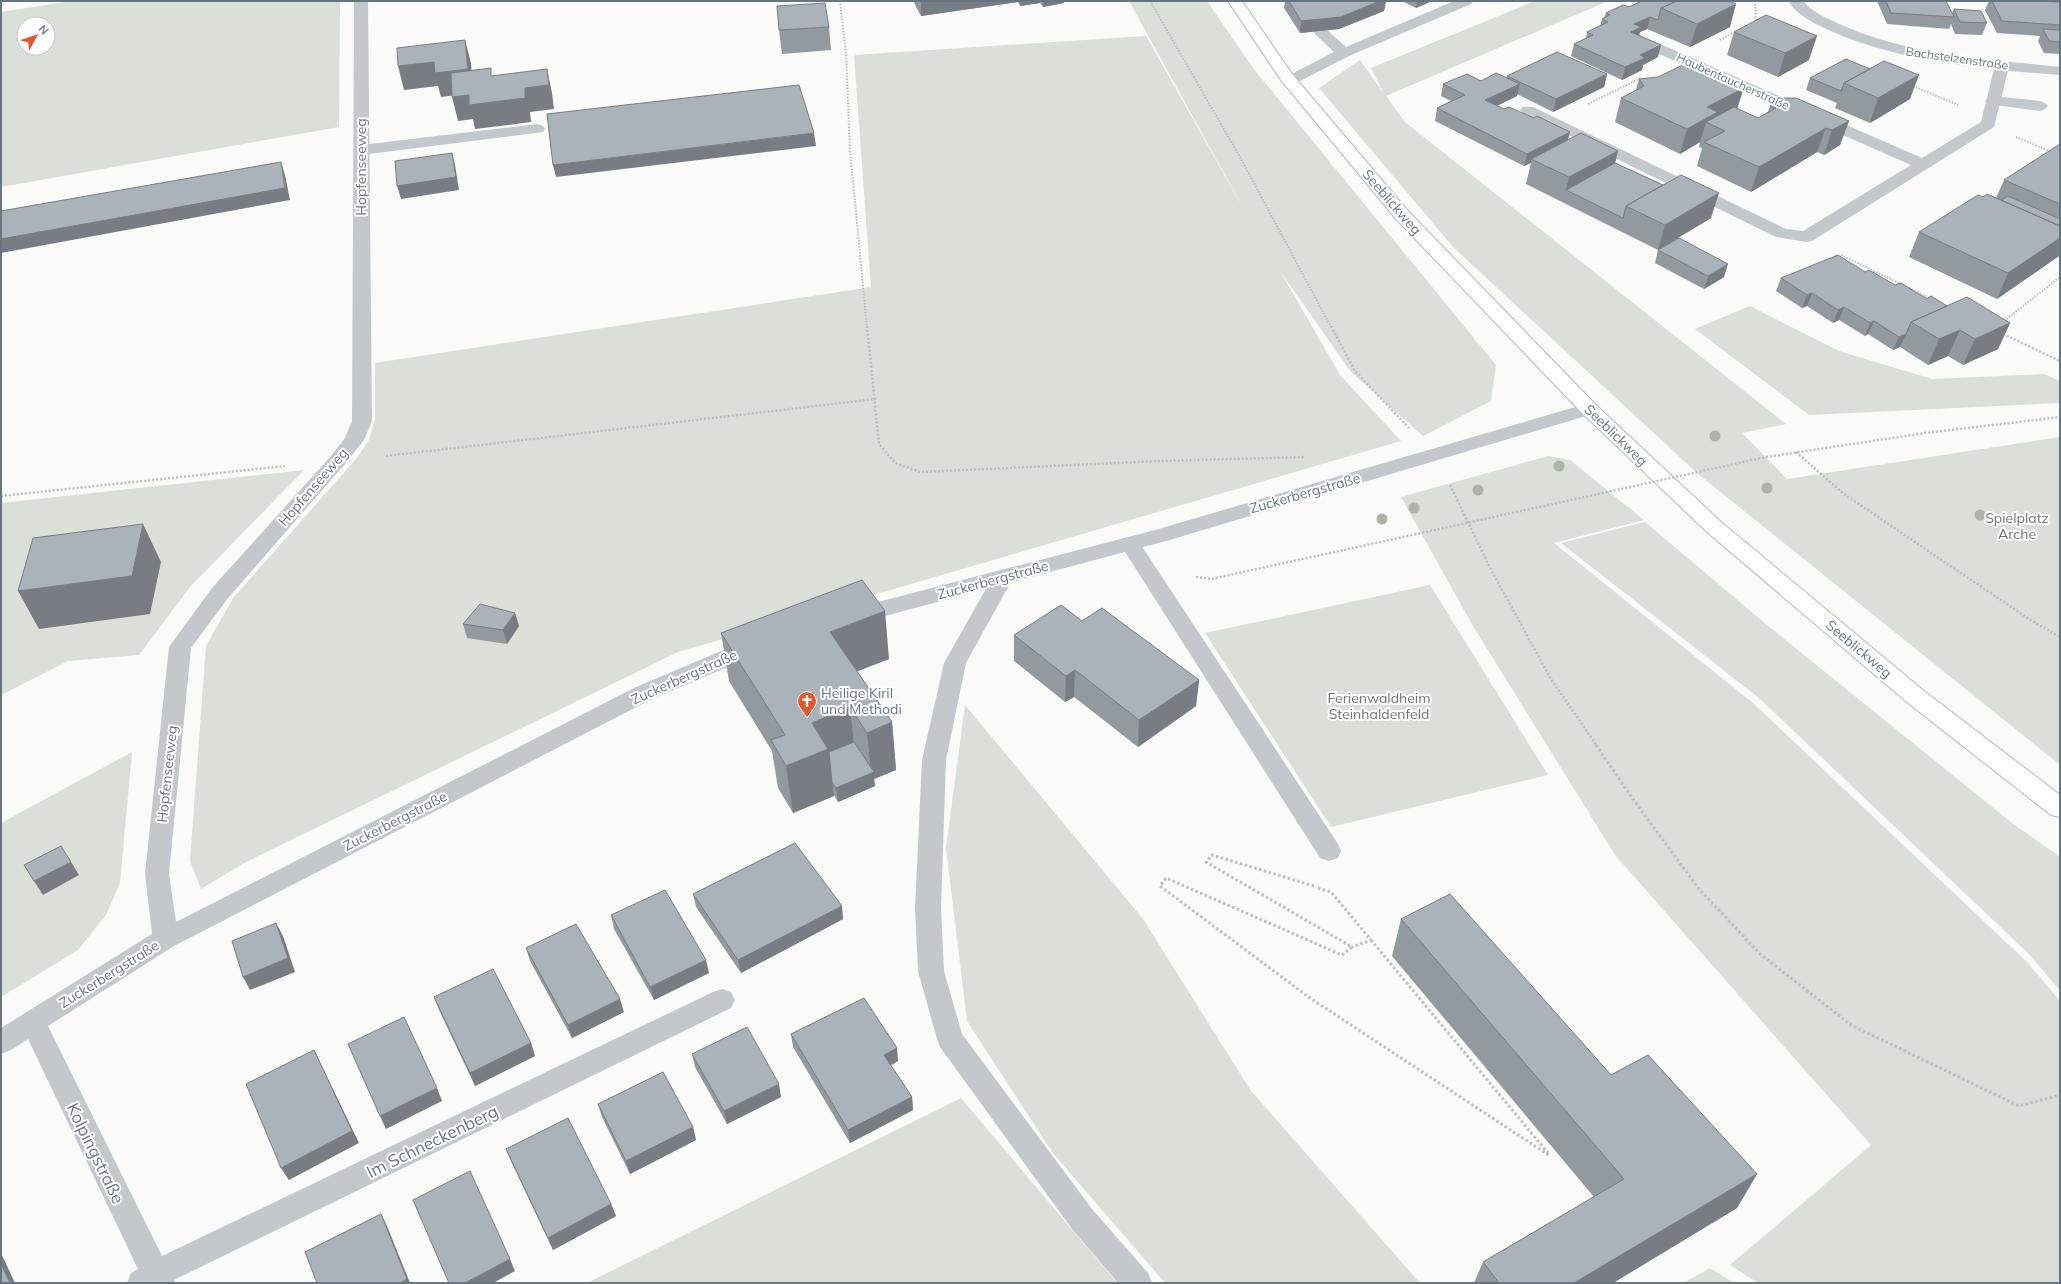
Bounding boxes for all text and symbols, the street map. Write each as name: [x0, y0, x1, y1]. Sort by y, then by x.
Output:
north arrow: [16, 16, 56, 56]
text: N: [36, 22, 52, 37]
street label: Bachstelzenstraße: [1905, 43, 2009, 73]
street label: Haubentaucherstraße: [1674, 49, 1792, 113]
street label: Hopfenseeweg: [352, 118, 370, 216]
street label: Seeblickweg: [1359, 166, 1425, 238]
street label: Seeblickweg: [1581, 400, 1651, 470]
street label: Hopfenseeweg: [274, 444, 352, 530]
street label: Zuckerbergstraße: [1248, 469, 1362, 517]
park label: Spielplatz Arche: [1985, 509, 2049, 543]
street label: Zuckerbergstraße: [936, 557, 1050, 603]
street label: Seeblickweg: [1822, 616, 1896, 682]
street label: Zuckerbergstraße: [628, 646, 740, 708]
place label: Heilige Kiril und Methodi: [821, 684, 902, 718]
park label: Ferienwaldheim Steinhaldenfeld: [1328, 689, 1430, 723]
church icon: Heilige Kiril und Methodi: [796, 690, 818, 718]
street label: Hopfenseeweg: [153, 725, 181, 823]
street label: Zuckerbergstraße: [340, 787, 450, 855]
street label: Zuckerbergstraße: [56, 936, 162, 1012]
street label: Kolpingstraße: [63, 1099, 129, 1207]
street label: Im Schneckenberg: [363, 1100, 501, 1182]

